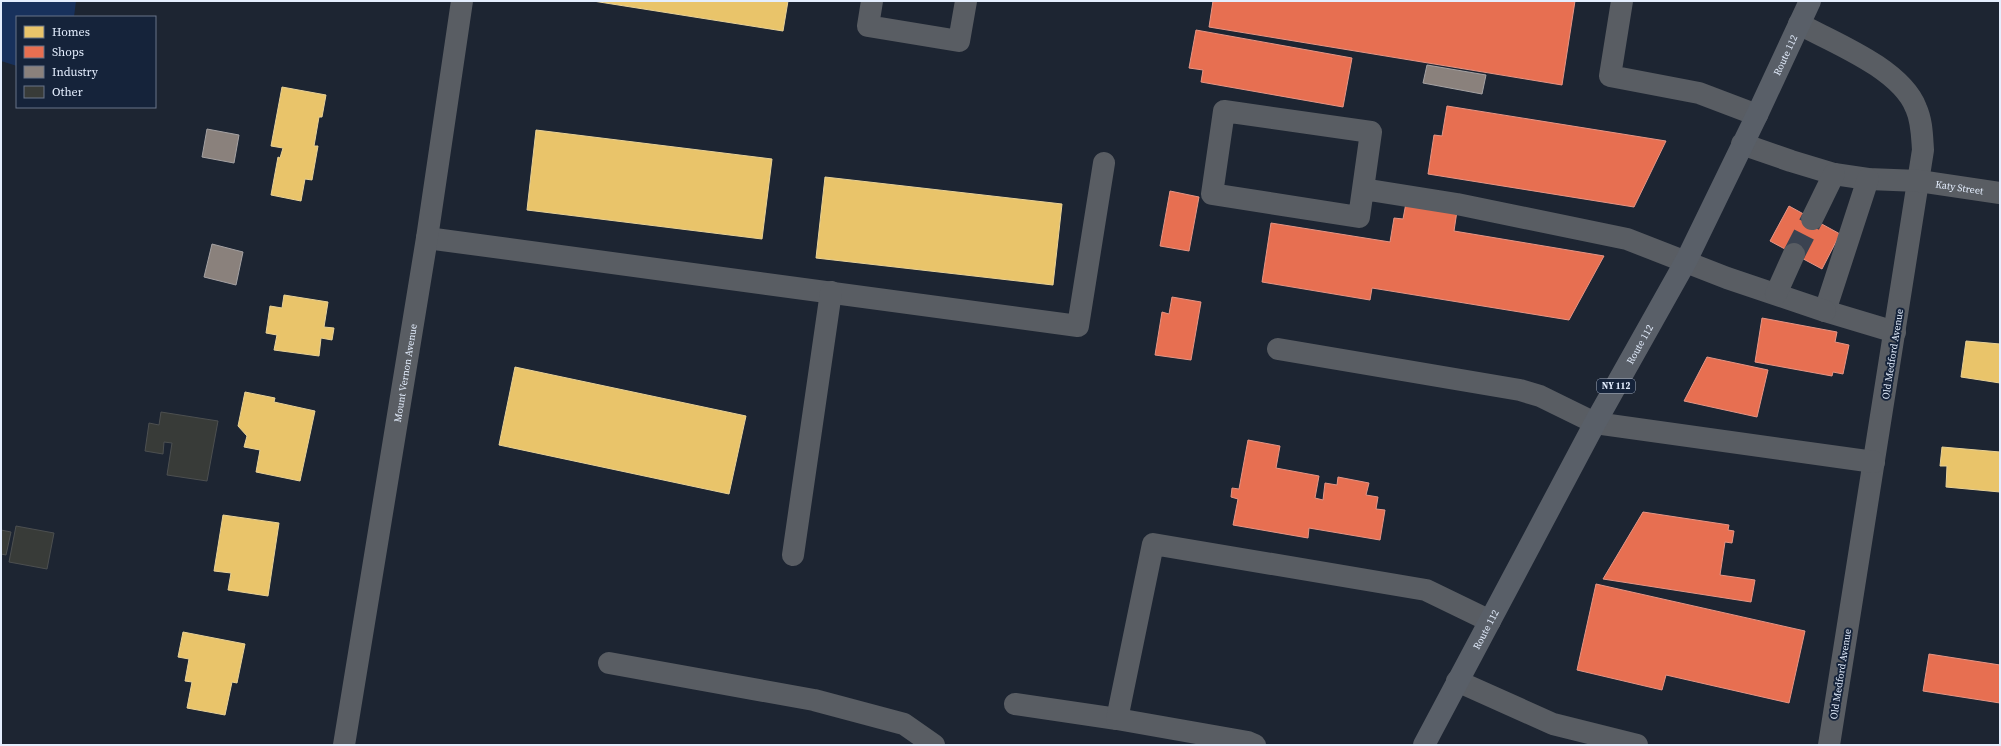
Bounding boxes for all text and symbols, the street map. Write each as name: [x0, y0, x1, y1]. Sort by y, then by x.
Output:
legend: [16, 16, 156, 108]
text: Homes: [52, 24, 90, 40]
street label: Route 112: [1770, 33, 1800, 78]
text: Shops: [52, 44, 84, 60]
text: Industry: [52, 64, 99, 80]
text: Other: [52, 84, 83, 100]
street label: Katy Street: [1934, 178, 1985, 198]
street label: Old Medford Avenue: [1879, 308, 1906, 400]
street label: Route 112: [1623, 322, 1656, 367]
street label: Mount Vernon Avenue: [391, 323, 420, 423]
road number: NY 112: [1597, 379, 1635, 393]
street label: Route 112: [1470, 607, 1502, 652]
street label: Old Medford Avenue: [1827, 628, 1854, 720]

